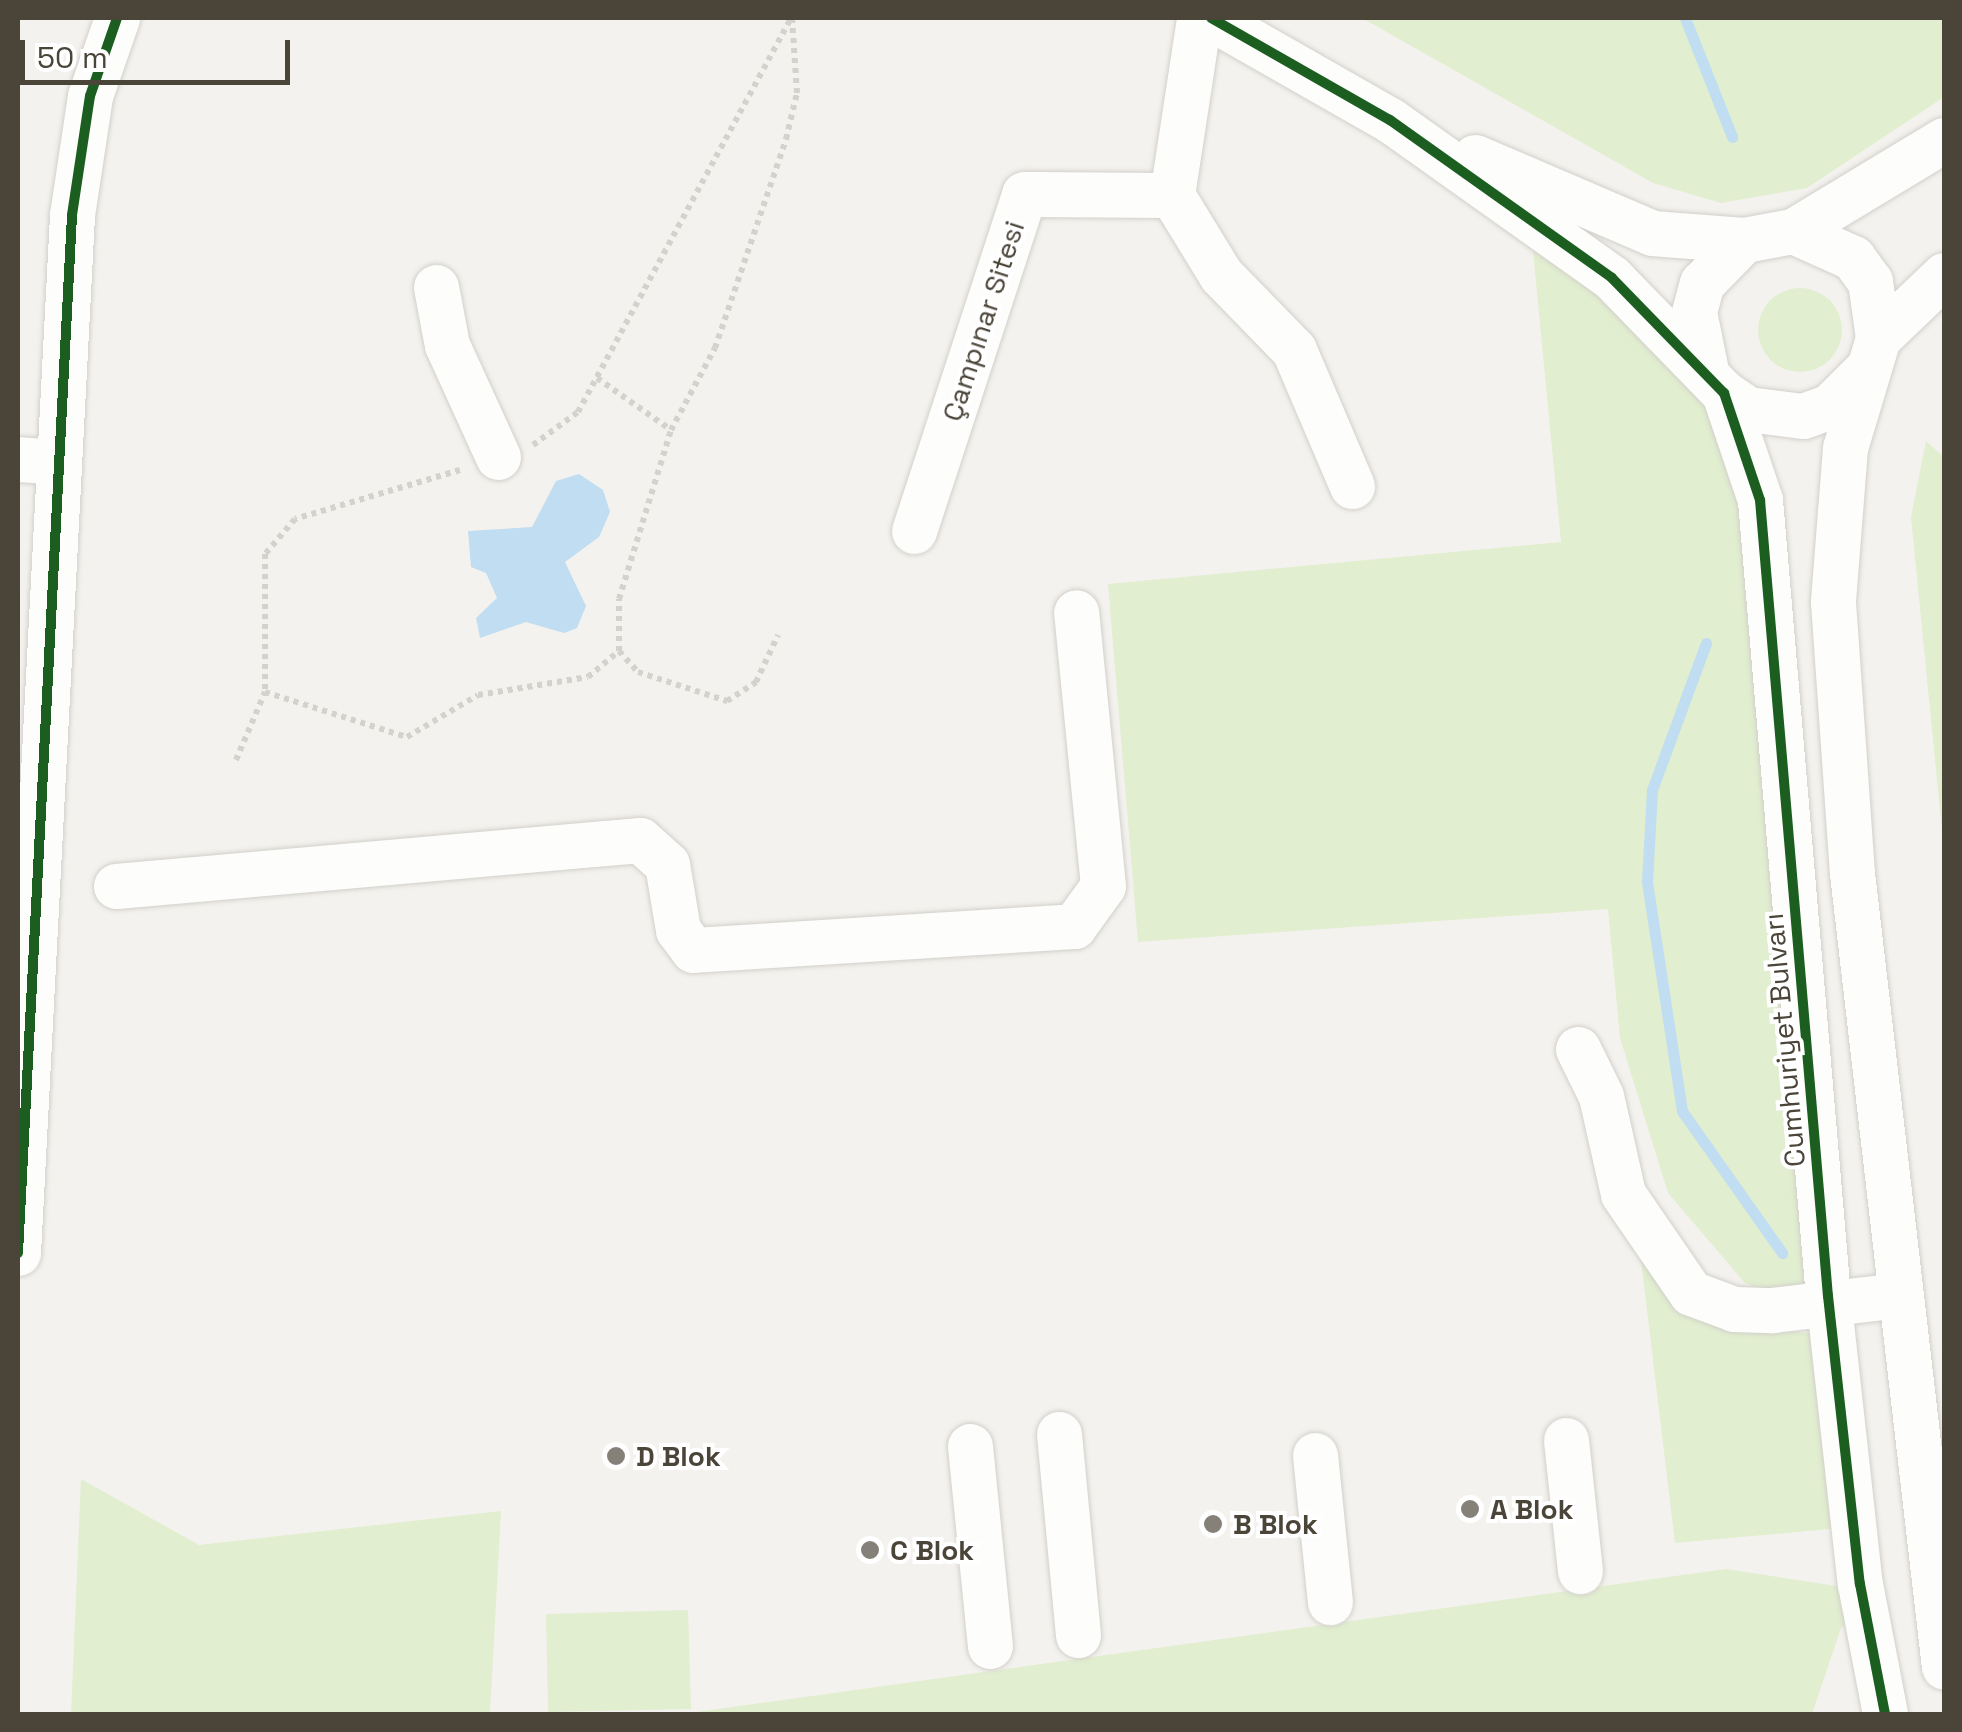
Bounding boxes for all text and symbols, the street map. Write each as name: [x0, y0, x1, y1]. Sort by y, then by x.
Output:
scale bar: [25, 20, 295, 82]
text: 50 m: [37, 38, 108, 77]
street label: Çampınar Sitesi: [935, 217, 1031, 425]
street label: Cumhuriyet Bulvarı: [1756, 912, 1812, 1168]
place label: D Blok: [636, 1439, 721, 1473]
marker: D Blok: [605, 1445, 627, 1467]
place label: A Blok: [1490, 1492, 1574, 1526]
marker: A Blok: [1459, 1498, 1481, 1520]
place label: B Blok: [1233, 1507, 1318, 1541]
marker: B Blok: [1202, 1513, 1224, 1535]
place label: C Blok: [890, 1533, 974, 1567]
marker: C Blok: [859, 1539, 881, 1561]

